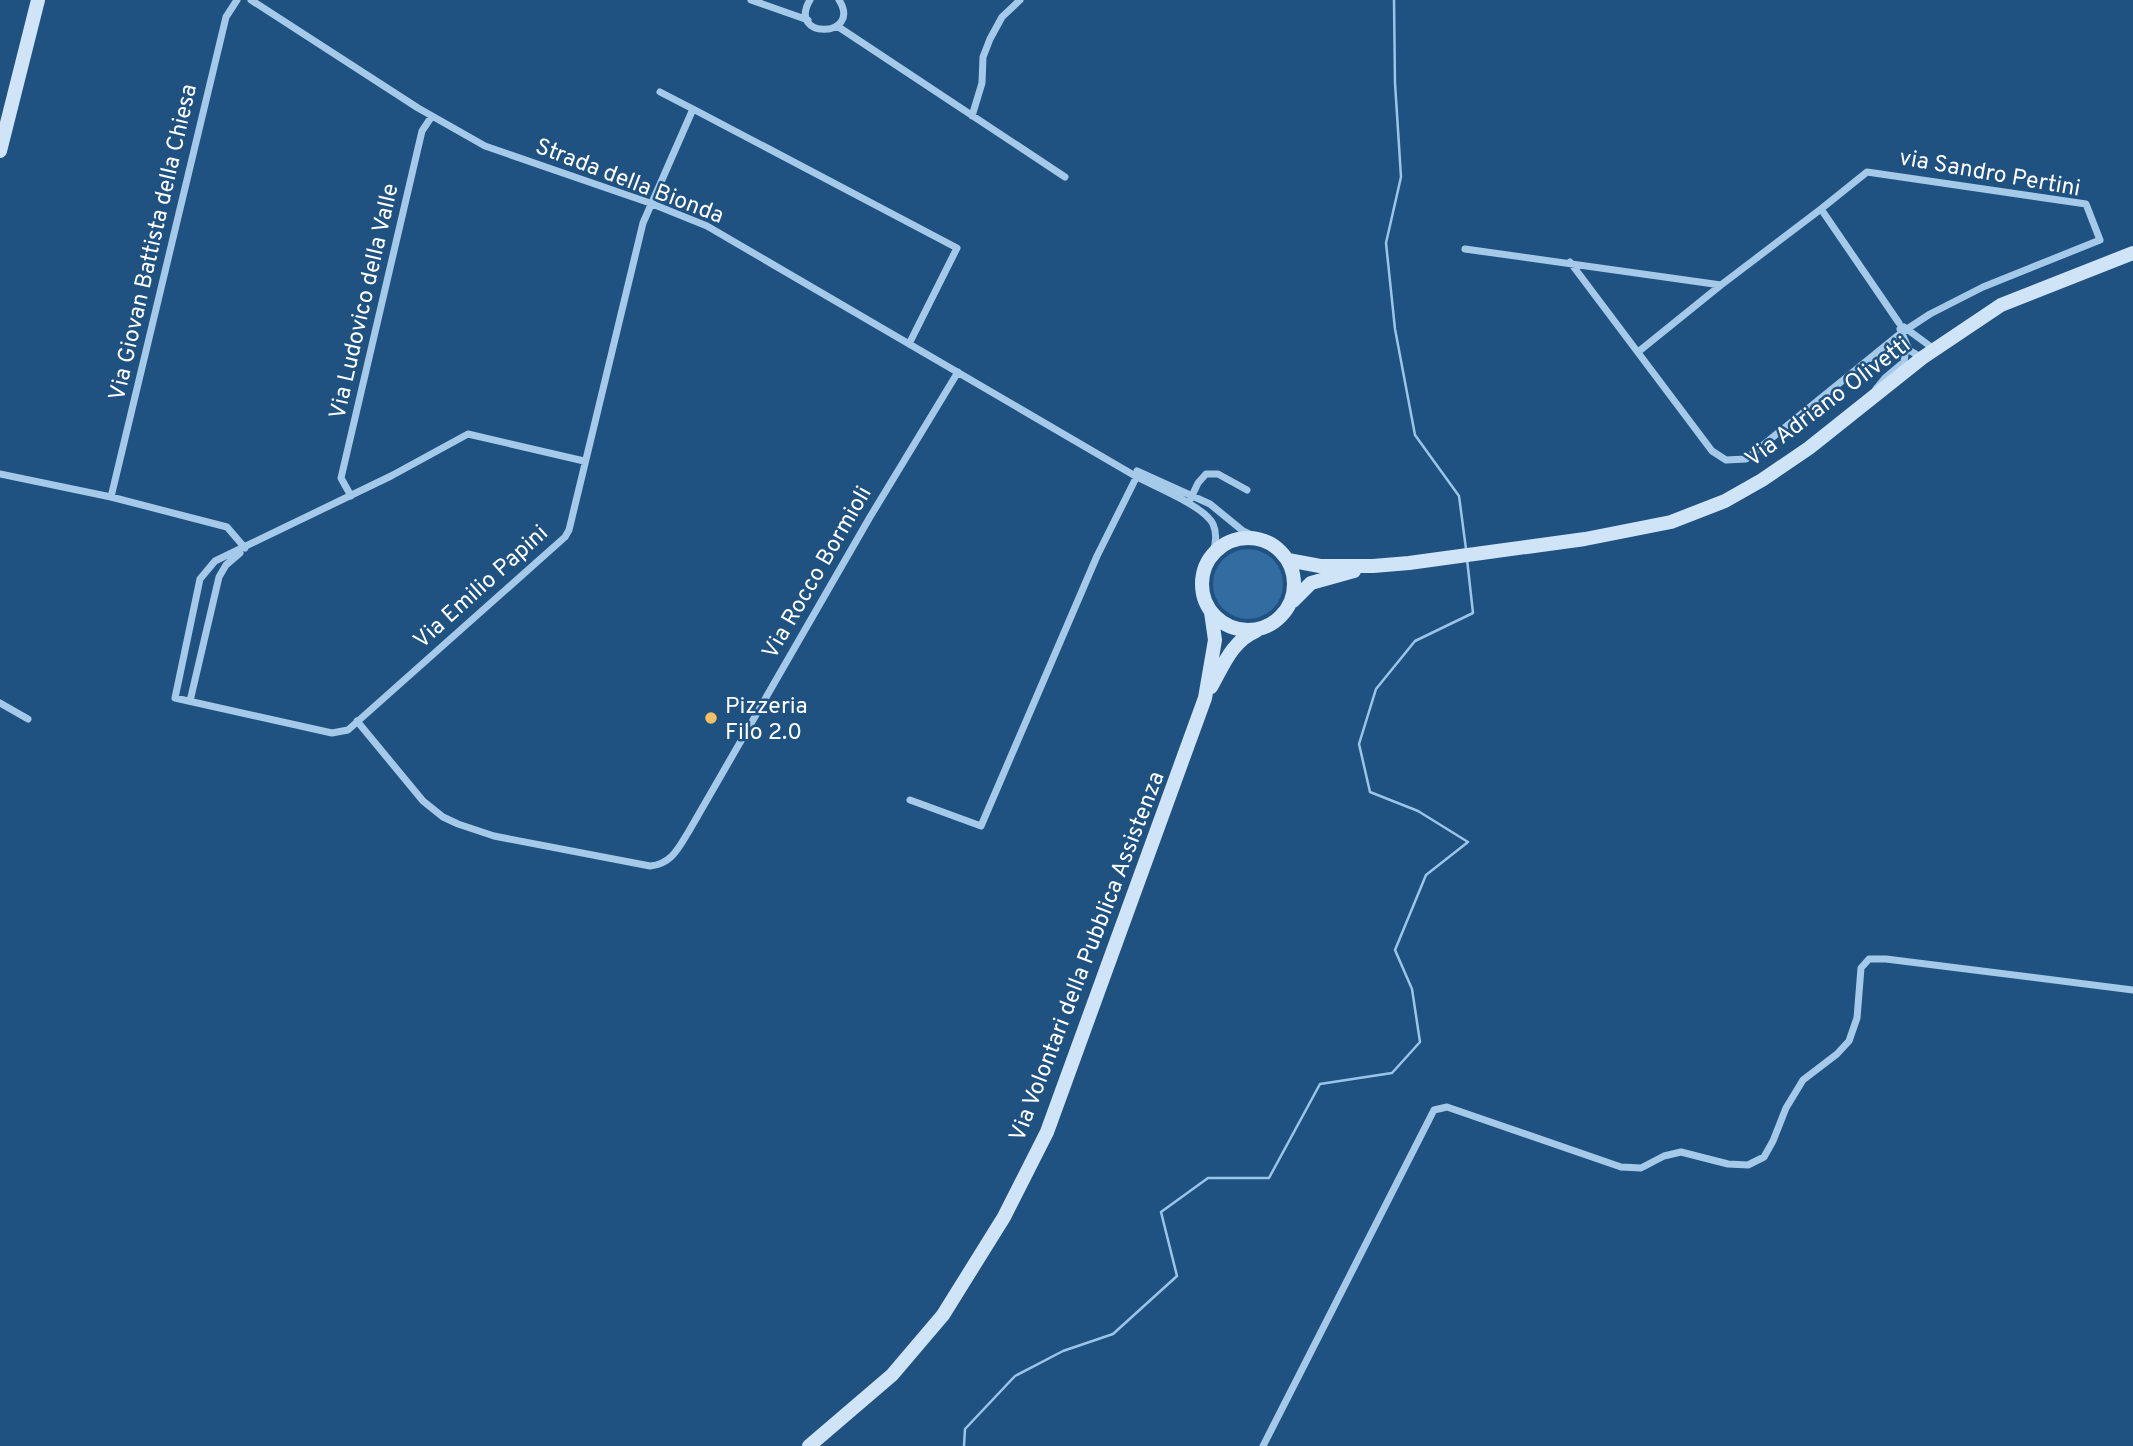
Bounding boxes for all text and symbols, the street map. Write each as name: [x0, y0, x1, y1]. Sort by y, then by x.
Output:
street label: Via Giovan Battista della Chiesa: [104, 81, 205, 404]
street label: Strada della Bionda: [531, 133, 727, 232]
street label: via Sandro Pertini: [1897, 144, 2082, 205]
street label: Via Ludovico della Valle: [324, 181, 407, 422]
street label: Via Adriano Olivetti: [1740, 331, 1917, 475]
street label: Via Rocco Bormioli: [757, 482, 879, 665]
street label: Via Emilio Papini: [408, 520, 555, 656]
place label: Pizzeria Filo 2.0: [725, 693, 808, 748]
marker: Pizzeria Filo 2.0: [703, 710, 719, 726]
street label: Via Volontari della Pubblica Assistenza: [1004, 768, 1172, 1146]

